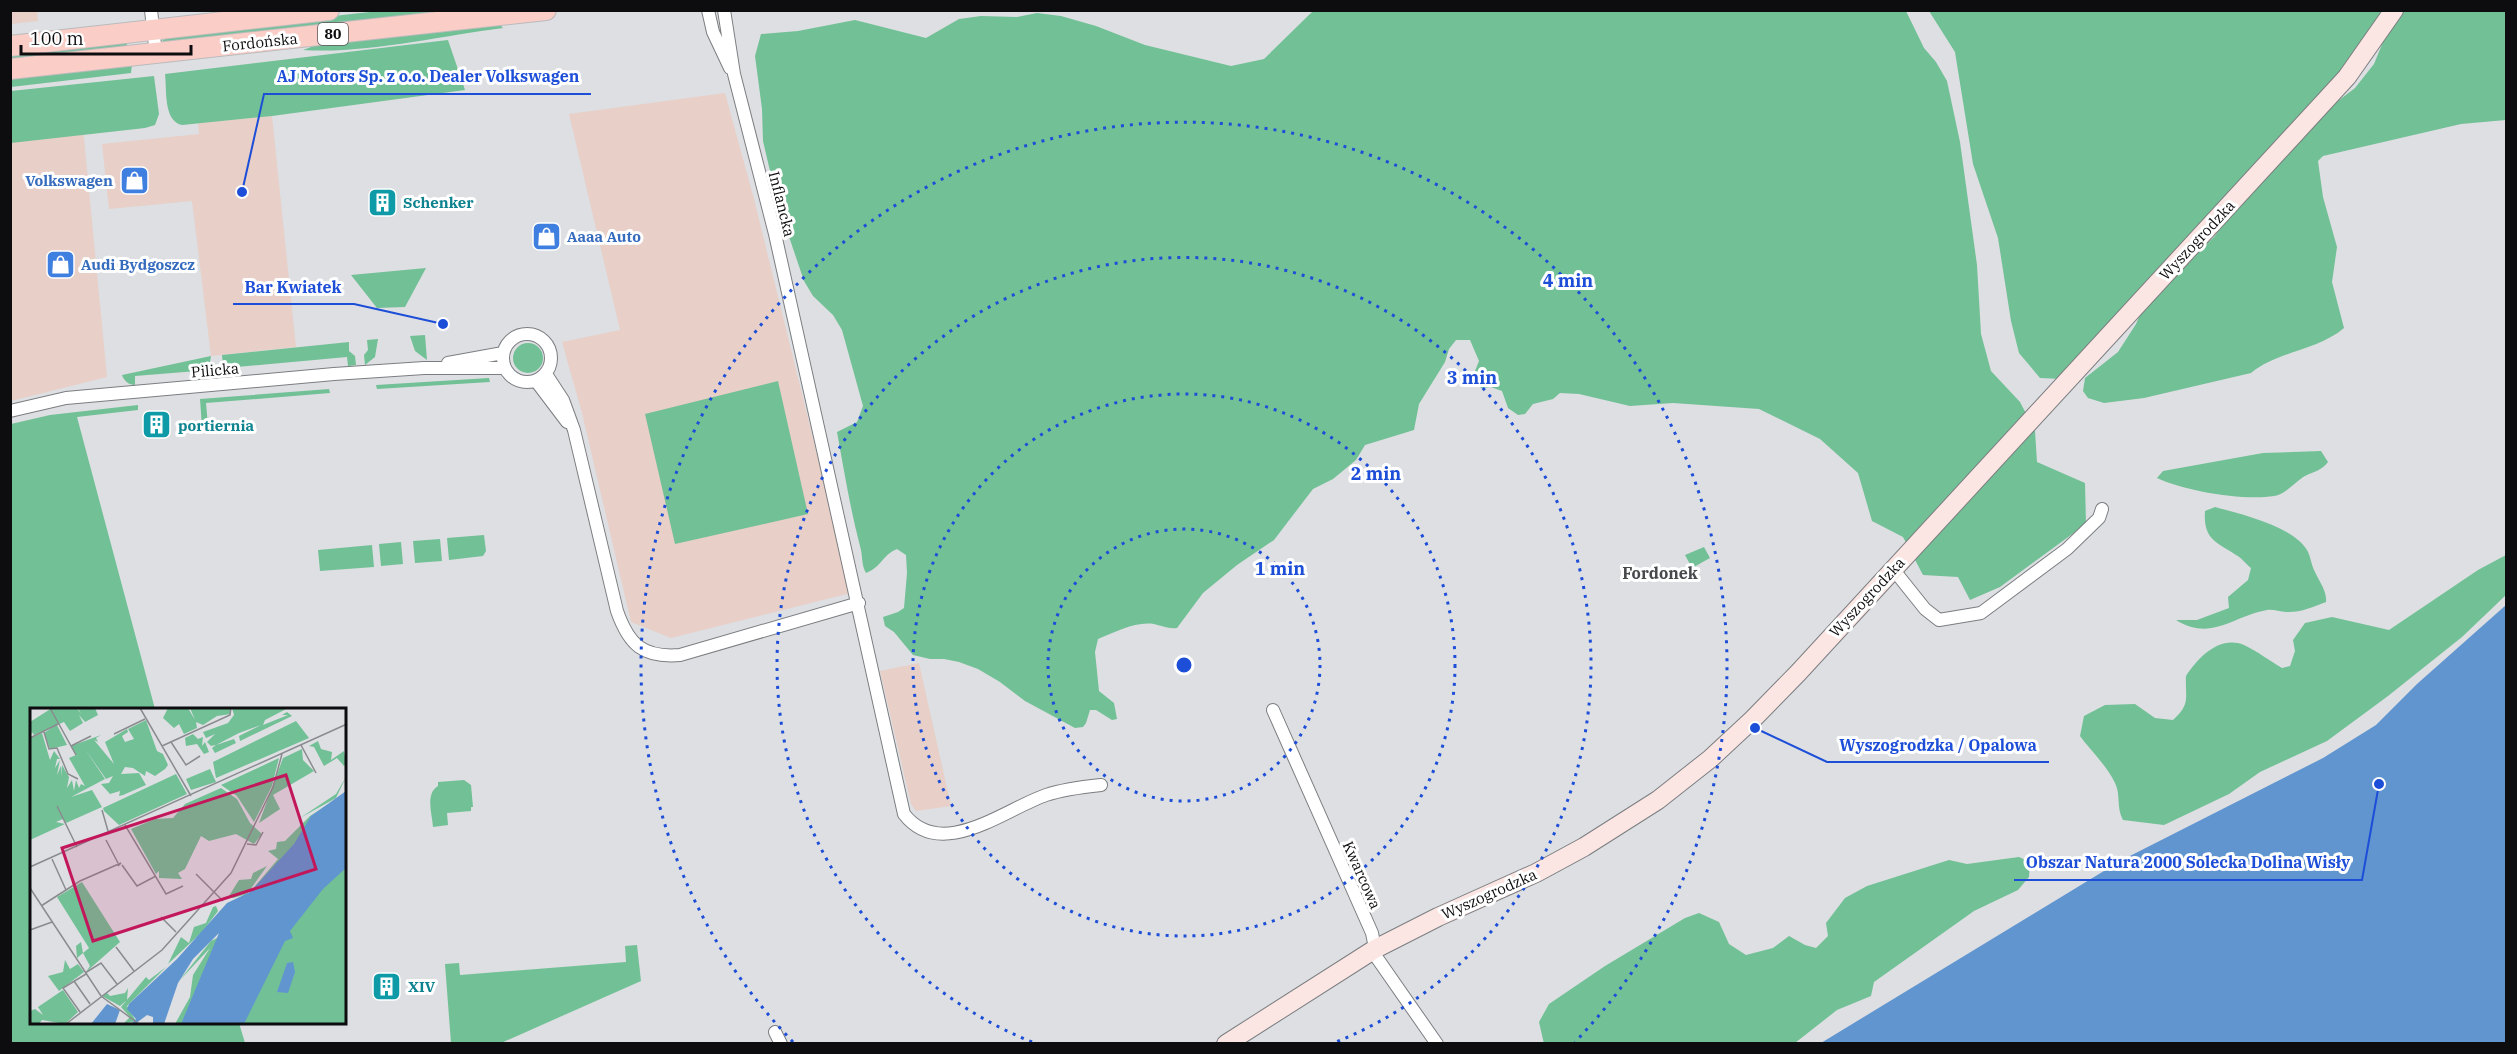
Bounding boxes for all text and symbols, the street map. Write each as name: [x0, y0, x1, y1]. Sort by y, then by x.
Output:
scale bar: [21, 18, 190, 56]
road number: 80: [318, 23, 348, 45]
text: 100 m: [30, 27, 84, 50]
street label: Fordońska: [222, 29, 298, 55]
callout: AJ Motors Sp. z o.o. Dealer Volkswagen: [264, 60, 591, 94]
text: AJ Motors Sp. z o.o. Dealer Volkswagen: [277, 66, 580, 86]
shop icon: Volkswagen: [118, 164, 150, 196]
street label: Inflancka: [765, 169, 799, 239]
place label: Volkswagen: [25, 171, 113, 190]
building icon: Schenker: [366, 186, 398, 218]
place label: Schenker: [403, 193, 474, 212]
street label: Wyszogrodzka: [2155, 196, 2239, 284]
shop icon: Aaaa Auto: [530, 220, 562, 252]
place label: Aaaa Auto: [567, 227, 641, 246]
shop icon: Audi Bydgoszcz: [44, 248, 76, 280]
place label: Audi Bydgoszcz: [81, 255, 195, 274]
text: 4 min: [1543, 269, 1593, 292]
callout: Bar Kwiatek: [233, 270, 354, 304]
text: Bar Kwiatek: [245, 277, 342, 297]
street label: Pilicka: [190, 358, 240, 382]
text: 3 min: [1447, 366, 1497, 389]
building icon: portiernia: [141, 409, 173, 441]
place label: portiernia: [178, 416, 255, 435]
text: 2 min: [1351, 462, 1401, 485]
street label: Wyszogrodzka: [1825, 553, 1909, 641]
text: 1 min: [1255, 557, 1305, 580]
district label: Fordonek: [1622, 563, 1698, 583]
centre of rings: [1174, 655, 1194, 675]
inset map: [30, 708, 346, 1024]
callout: Wyszogrodzka / Opalowa: [1827, 728, 2049, 762]
text: Wyszogrodzka / Opalowa: [1839, 735, 2037, 755]
street label: Kwarcowa: [1339, 838, 1385, 912]
callout: Obszar Natura 2000 Solecka Dolina Wisły: [2014, 846, 2362, 880]
text: Obszar Natura 2000 Solecka Dolina Wisły: [2026, 852, 2351, 872]
street label: Wyszogrodzka: [1438, 864, 1540, 924]
building icon: XIV: [371, 970, 403, 1002]
place label: XIV: [408, 977, 436, 996]

